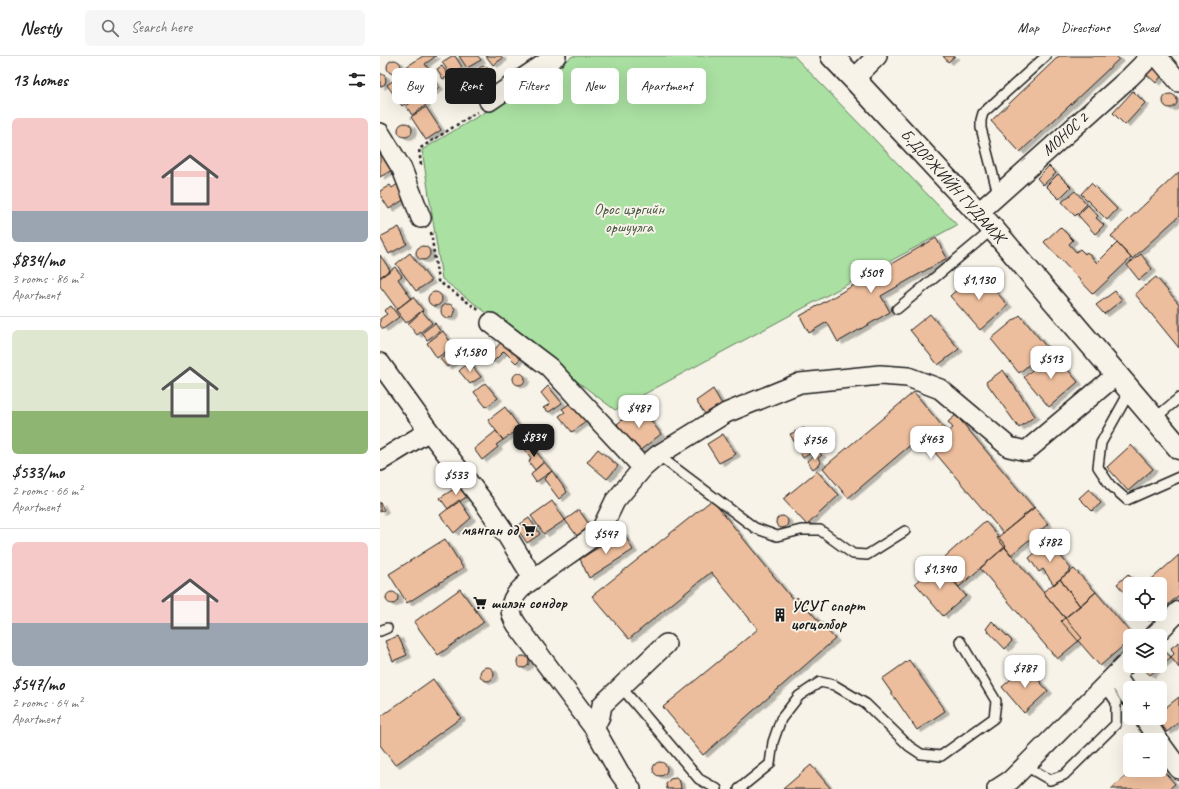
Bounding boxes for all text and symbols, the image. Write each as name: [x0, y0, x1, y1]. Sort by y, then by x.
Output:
search box: [85, 10, 365, 46]
text: Nestly: [20, 16, 61, 40]
icon: search: [99, 17, 121, 39]
text: Search here: [131, 18, 192, 37]
text: Map: [1018, 19, 1039, 36]
text: Directions: [1061, 19, 1110, 36]
text: Saved: [1132, 19, 1159, 36]
chip: Buy: [392, 68, 437, 104]
chip: Rent: [445, 68, 496, 104]
chip: Filters: [504, 68, 563, 104]
chip: New: [571, 68, 619, 104]
chip: Apartment: [627, 68, 706, 104]
icon: filters: [346, 69, 368, 91]
text: 13 homes: [12, 70, 68, 91]
street label: МОНОС 2: [1038, 107, 1094, 160]
street label: Б.ДОРЖИЙН ГУДАМЖ: [896, 125, 1012, 250]
icon: home: [154, 144, 226, 216]
park label: Орос цэргийн оршуулга: [594, 199, 666, 237]
text: $834/mo: [12, 250, 64, 271]
pin: $509: [847, 260, 895, 294]
text: $509: [859, 265, 883, 281]
pin: $1,130: [946, 267, 1012, 301]
text: 3 rooms · 86 m²: [12, 271, 82, 287]
text: $1,130: [963, 272, 995, 288]
text: Apartment: [12, 287, 60, 303]
pin: $1,580: [437, 339, 503, 373]
text: $1,580: [454, 344, 486, 360]
pin: $513: [1027, 346, 1075, 380]
text: $513: [1039, 351, 1063, 367]
icon: home: [154, 356, 226, 428]
pin: $487: [615, 395, 663, 429]
text: $487: [627, 400, 651, 416]
pin: $834: [510, 424, 558, 458]
pin: $463: [907, 426, 955, 460]
pin: $756: [791, 427, 839, 461]
text: $834: [522, 429, 546, 445]
text: $463: [919, 431, 943, 447]
text: $756: [803, 432, 827, 448]
text: $533/mo: [12, 462, 64, 483]
pin: $533: [432, 462, 480, 496]
text: $533: [444, 467, 468, 483]
text: 2 rooms · 66 m²: [12, 483, 82, 499]
text: Apartment: [12, 499, 60, 515]
place label: мянган од: [461, 520, 519, 540]
pin: $547: [582, 521, 630, 555]
supermarket icon: мянган од: [521, 522, 537, 538]
text: $547: [594, 526, 618, 542]
pin: $782: [1026, 529, 1074, 563]
text: $782: [1038, 534, 1062, 550]
pin: $1,340: [907, 556, 973, 590]
text: $1,340: [924, 561, 956, 577]
icon: home: [154, 568, 226, 640]
map controls: [1123, 577, 1167, 777]
button: locate: [1123, 577, 1167, 621]
place label: шилэн сондор: [491, 593, 568, 613]
supermarket icon: шилэн сондор: [472, 595, 488, 611]
place label: УСУГ спорт цогцолбор: [791, 596, 866, 634]
building icon: УСУГ спорт цогцолбор: [772, 607, 788, 623]
button: layers: [1123, 629, 1167, 673]
pin: $787: [1001, 655, 1049, 689]
text: $787: [1013, 660, 1037, 676]
text: $547/mo: [12, 674, 64, 695]
button: +: [1123, 681, 1167, 725]
text: 2 rooms · 64 m²: [12, 695, 82, 711]
text: Apartment: [12, 711, 60, 727]
button: −: [1123, 733, 1167, 777]

